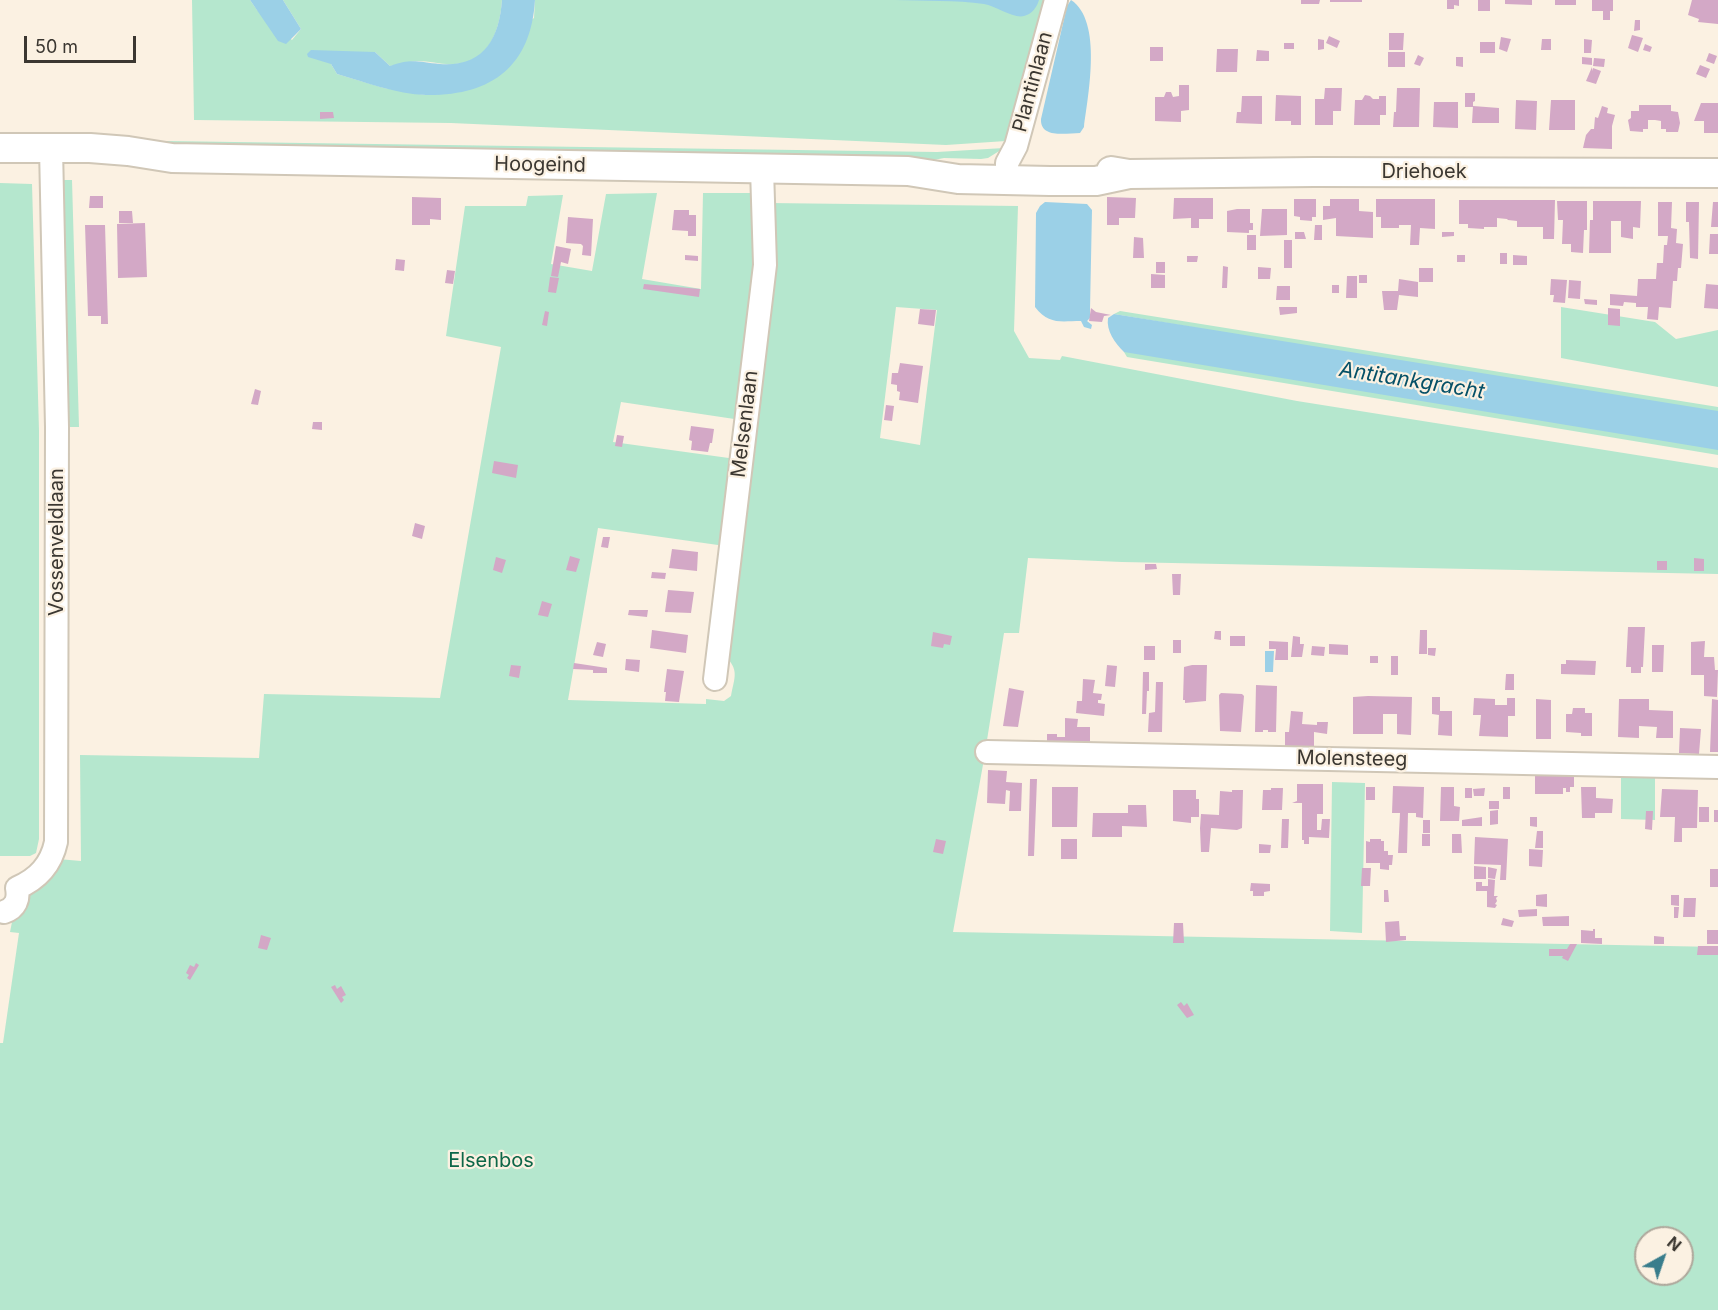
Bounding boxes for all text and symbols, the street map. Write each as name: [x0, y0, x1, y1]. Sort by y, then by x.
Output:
scale bar: [27, 24, 140, 62]
street label: Plantinlaan: [1008, 29, 1058, 135]
text: 50 m: [35, 36, 78, 57]
street label: Hoogeind: [494, 152, 586, 178]
street label: Driehoek: [1381, 160, 1467, 184]
water label: Antitankgracht: [1338, 357, 1486, 405]
street label: Melsenlaan: [727, 369, 763, 479]
street label: Vossenveldlaan: [45, 468, 69, 616]
street label: Molensteeg: [1296, 746, 1408, 772]
park label: Elsenbos: [448, 1149, 534, 1173]
north arrow: [1634, 1226, 1694, 1286]
text: N: [1663, 1232, 1685, 1255]

